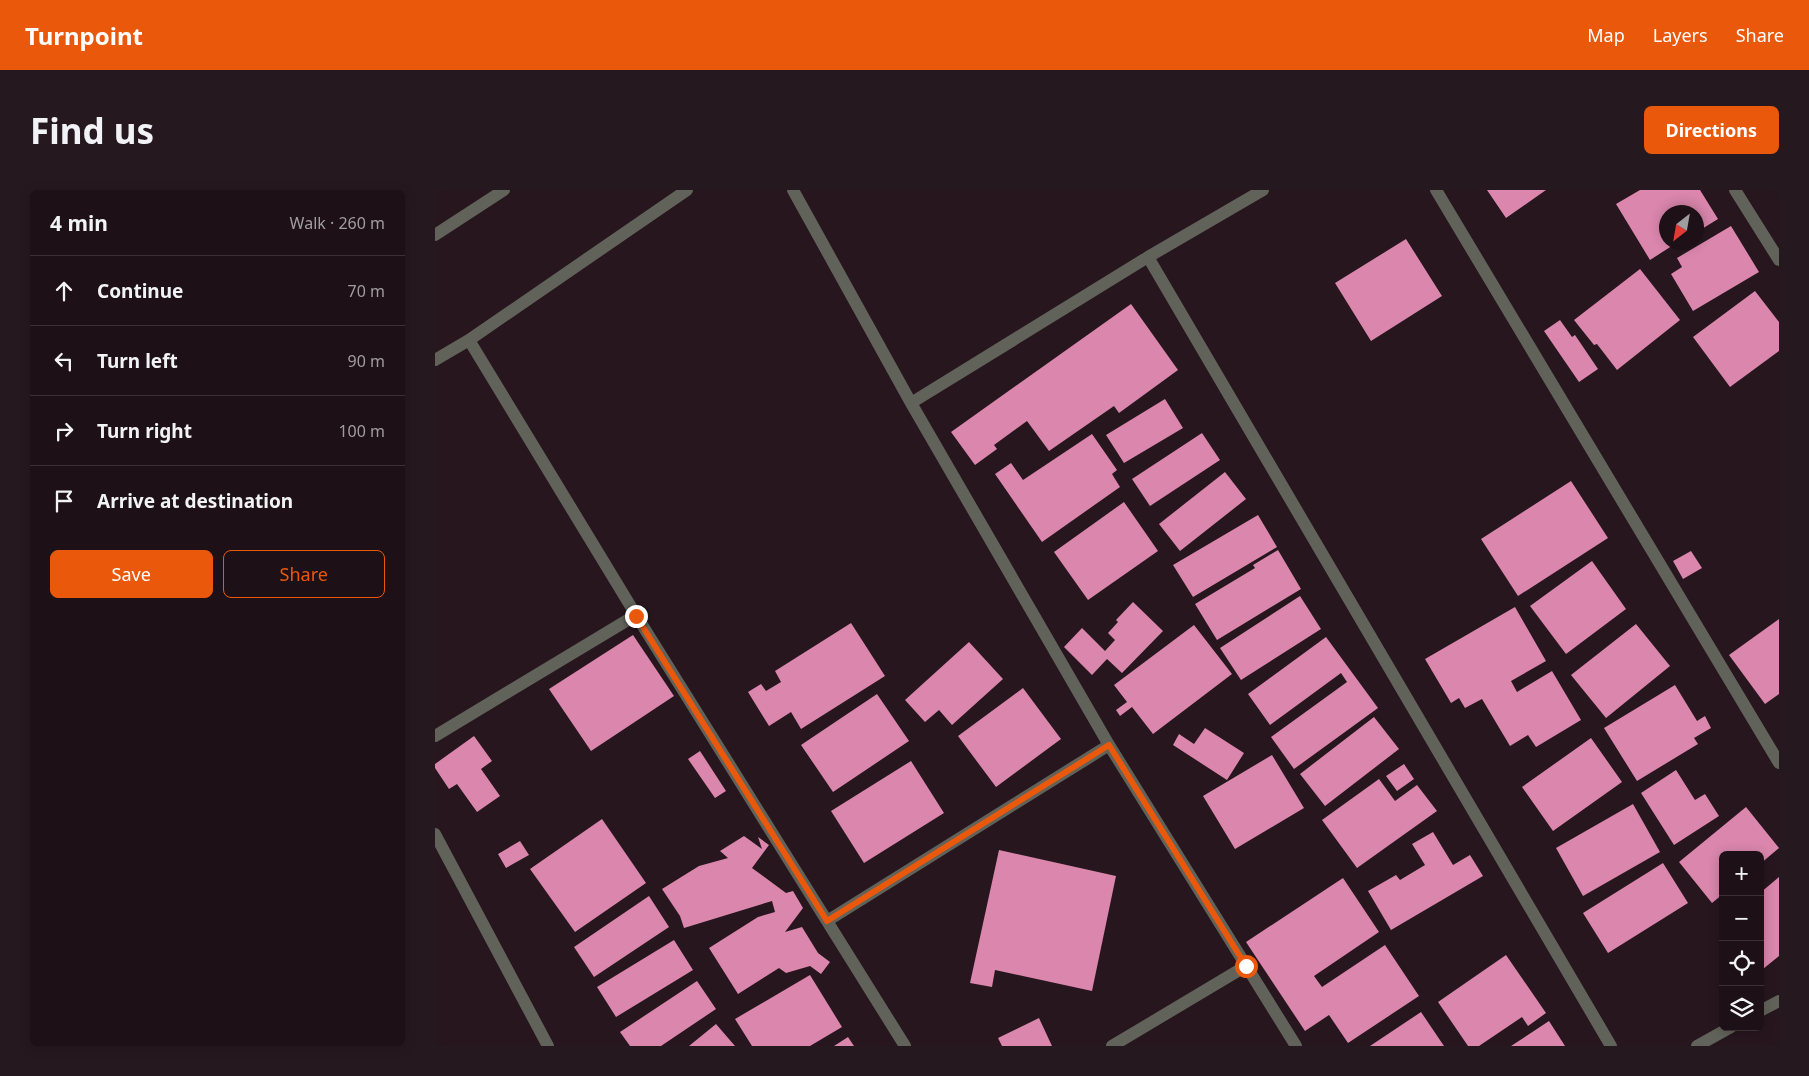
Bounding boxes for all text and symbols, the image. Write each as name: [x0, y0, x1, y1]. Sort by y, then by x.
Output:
text: Turnpoint: [25, 19, 143, 52]
text: Map: [1587, 23, 1625, 47]
text: Layers: [1653, 23, 1708, 47]
text: Share: [1736, 23, 1784, 47]
button: Directions: [1644, 106, 1779, 154]
text: Find us: [30, 107, 154, 154]
north arrow: [1659, 205, 1704, 250]
text: 4 min: [50, 209, 108, 237]
text: Walk · 260 m: [290, 212, 385, 234]
icon: ahead: [50, 277, 78, 305]
text: Continue: [97, 278, 183, 304]
text: 70 m: [348, 280, 385, 302]
icon: left: [50, 347, 78, 375]
text: Turn left: [97, 348, 178, 374]
text: 90 m: [348, 350, 385, 372]
icon: right: [50, 417, 78, 445]
text: Turn right: [97, 418, 192, 444]
text: 100 m: [338, 420, 385, 442]
icon: arrive: [50, 487, 78, 515]
text: Arrive at destination: [97, 488, 293, 514]
button: Save: [50, 550, 213, 598]
button: Share: [223, 550, 385, 598]
route end: [625, 605, 648, 628]
map controls: [1719, 851, 1764, 1031]
button: +: [1719, 851, 1764, 896]
button: −: [1719, 896, 1764, 941]
button: locate: [1719, 941, 1764, 986]
route start: [1235, 955, 1258, 978]
button: layers: [1719, 986, 1764, 1031]

